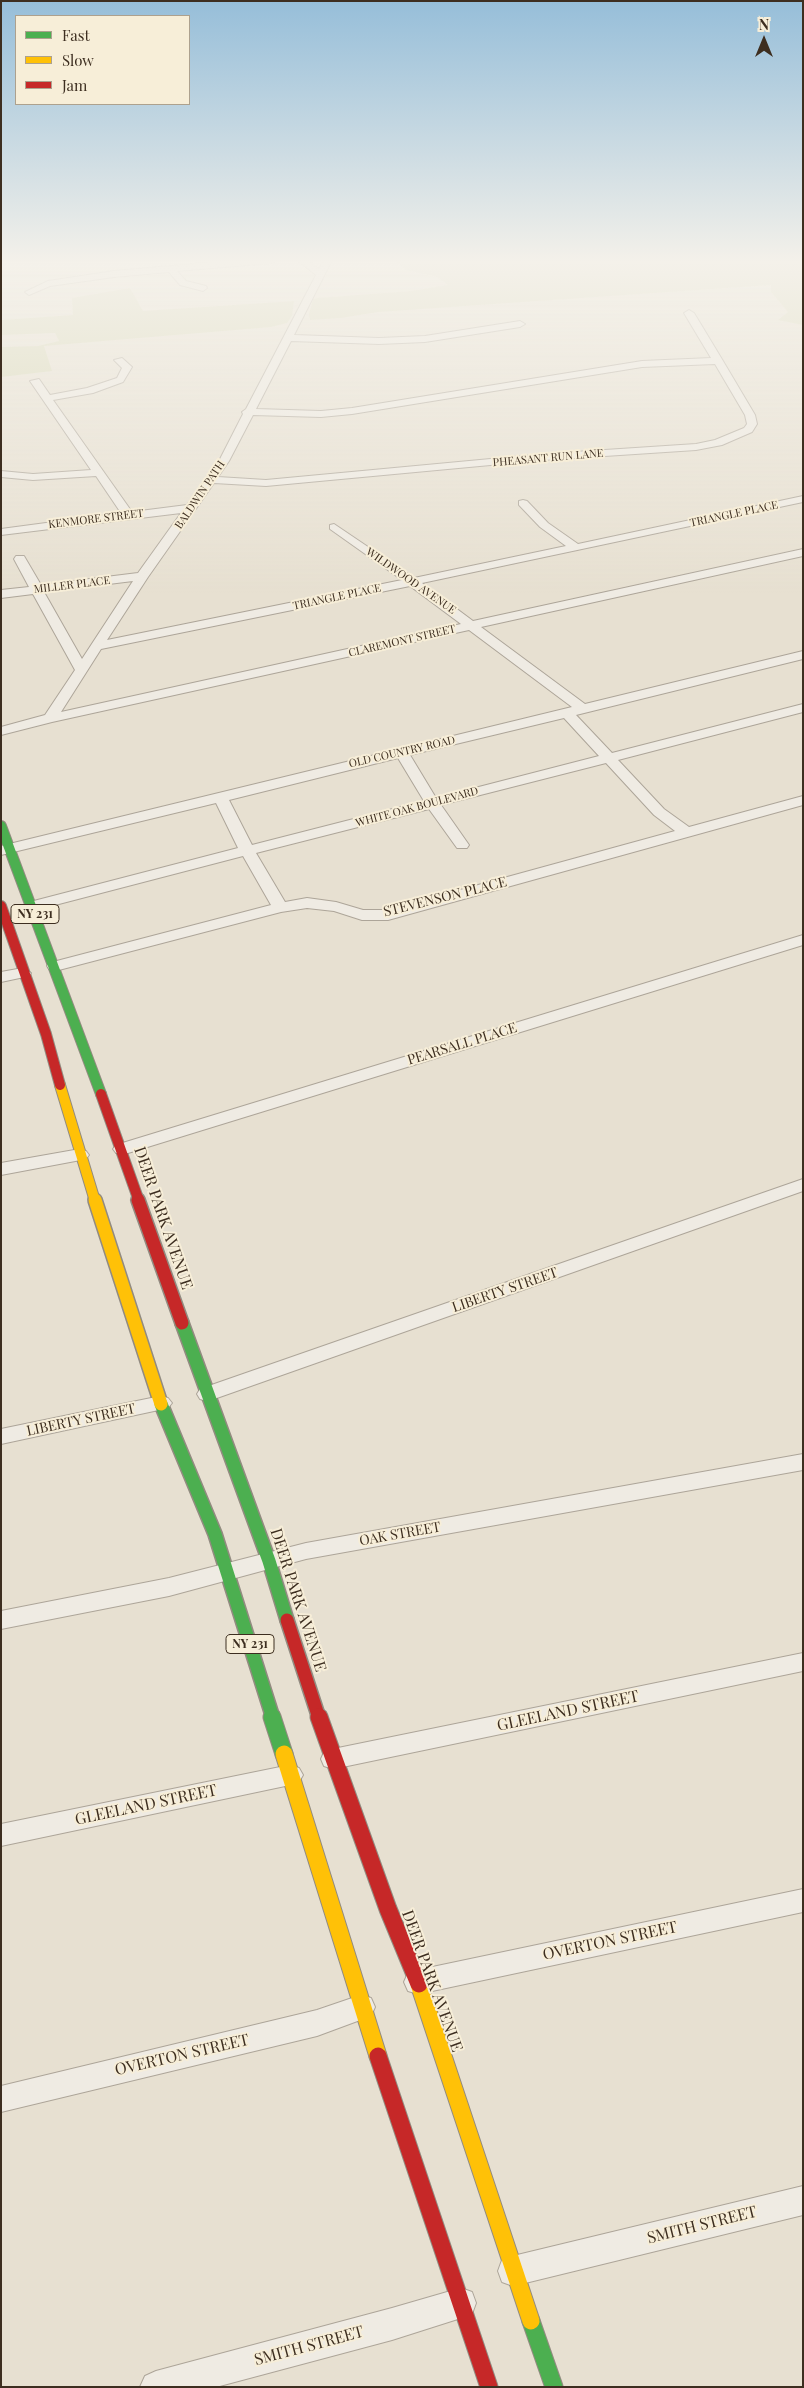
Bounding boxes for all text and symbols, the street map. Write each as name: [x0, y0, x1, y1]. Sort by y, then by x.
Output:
legend: [15, 15, 190, 105]
north arrow: [739, 15, 789, 65]
text: N: [759, 15, 769, 34]
text: Fast: [62, 25, 90, 45]
text: Slow: [62, 50, 94, 70]
text: Jam: [62, 75, 87, 95]
street label: PHEASANT RUN LANE: [492, 447, 604, 469]
street label: BALDWIN PATH: [172, 458, 228, 532]
street label: TRIANGLE PLACE: [689, 498, 779, 530]
street label: KENMORE STREET: [48, 507, 144, 531]
street label: WILDWOOD AVENUE: [364, 545, 458, 617]
street label: MILLER PLACE: [33, 574, 111, 596]
street label: TRIANGLE PLACE: [292, 581, 382, 613]
street label: CLAREMONT STREET: [347, 622, 457, 660]
street label: OLD COUNTRY ROAD: [348, 733, 456, 771]
street label: WHITE OAK BOULEVARD: [354, 784, 480, 830]
street label: STEVENSON PLACE: [382, 874, 508, 920]
road number: NY 231: [11, 904, 59, 924]
street label: PEARSALL PLACE: [405, 1019, 519, 1069]
street label: DEER PARK AVENUE: [130, 1144, 196, 1292]
street label: LIBERTY STREET: [450, 1264, 560, 1316]
street label: LIBERTY STREET: [25, 1400, 137, 1440]
street label: OAK STREET: [358, 1519, 442, 1549]
street label: DEER PARK AVENUE: [266, 1526, 330, 1674]
road number: NY 231: [226, 1635, 274, 1654]
street label: GLEELAND STREET: [495, 1687, 641, 1735]
street label: GLEELAND STREET: [73, 1781, 219, 1829]
street label: DEER PARK AVENUE: [397, 1907, 467, 2055]
street label: OVERTON STREET: [541, 1917, 679, 1965]
street label: OVERTON STREET: [113, 2030, 251, 2080]
street label: SMITH STREET: [645, 2202, 759, 2248]
street label: SMITH STREET: [252, 2322, 366, 2370]

